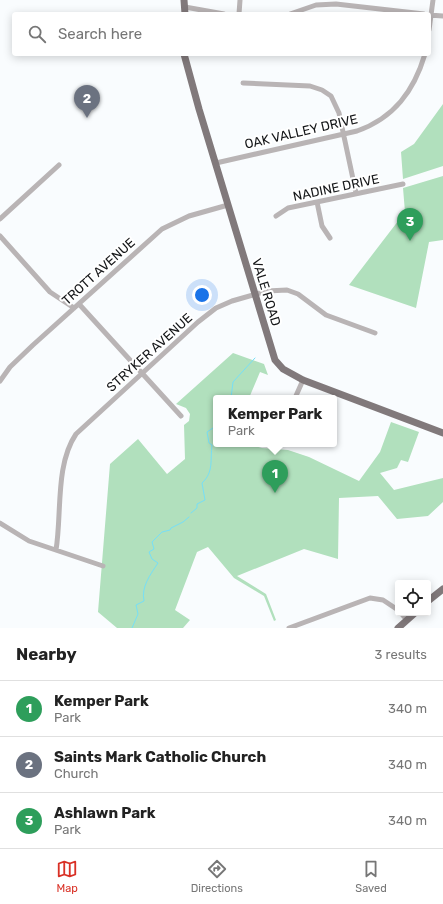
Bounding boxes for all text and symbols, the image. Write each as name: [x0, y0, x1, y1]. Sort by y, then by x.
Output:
search box: [12, 12, 431, 56]
icon: search: [26, 23, 48, 45]
text: Search here: [58, 25, 142, 43]
pin: 2: [74, 85, 100, 118]
street label: OAK VALLEY DRIVE: [243, 111, 359, 152]
street label: NADINE DRIVE: [292, 171, 381, 204]
pin: 3: [397, 208, 423, 241]
street label: TROTT AVENUE: [59, 235, 138, 308]
street label: VALE ROAD: [249, 257, 284, 328]
your location: [192, 285, 212, 305]
street label: STRYKER AVENUE: [104, 310, 195, 395]
popup: [213, 395, 337, 447]
text: Kemper Park: [228, 405, 322, 423]
text: Park: [228, 423, 255, 438]
pin: 1: [262, 460, 288, 493]
map controls: [395, 580, 431, 616]
button: locate: [395, 580, 431, 616]
text: Nearby: [16, 644, 77, 664]
text: 3 results: [375, 647, 427, 662]
text: Kemper Park: [54, 692, 149, 710]
text: 1: [26, 701, 32, 716]
text: 340 m: [388, 701, 427, 716]
text: Park: [54, 710, 81, 725]
text: Saints Mark Catholic Church: [54, 748, 266, 766]
text: 2: [25, 757, 33, 772]
text: 340 m: [388, 757, 427, 772]
text: Church: [54, 766, 98, 781]
text: Ashlawn Park: [54, 804, 156, 822]
text: 3: [25, 813, 33, 828]
text: 340 m: [388, 813, 427, 828]
text: Park: [54, 822, 81, 837]
tab: Map: [56, 858, 78, 895]
tab: Directions: [191, 858, 243, 895]
tab: Saved: [355, 858, 387, 895]

